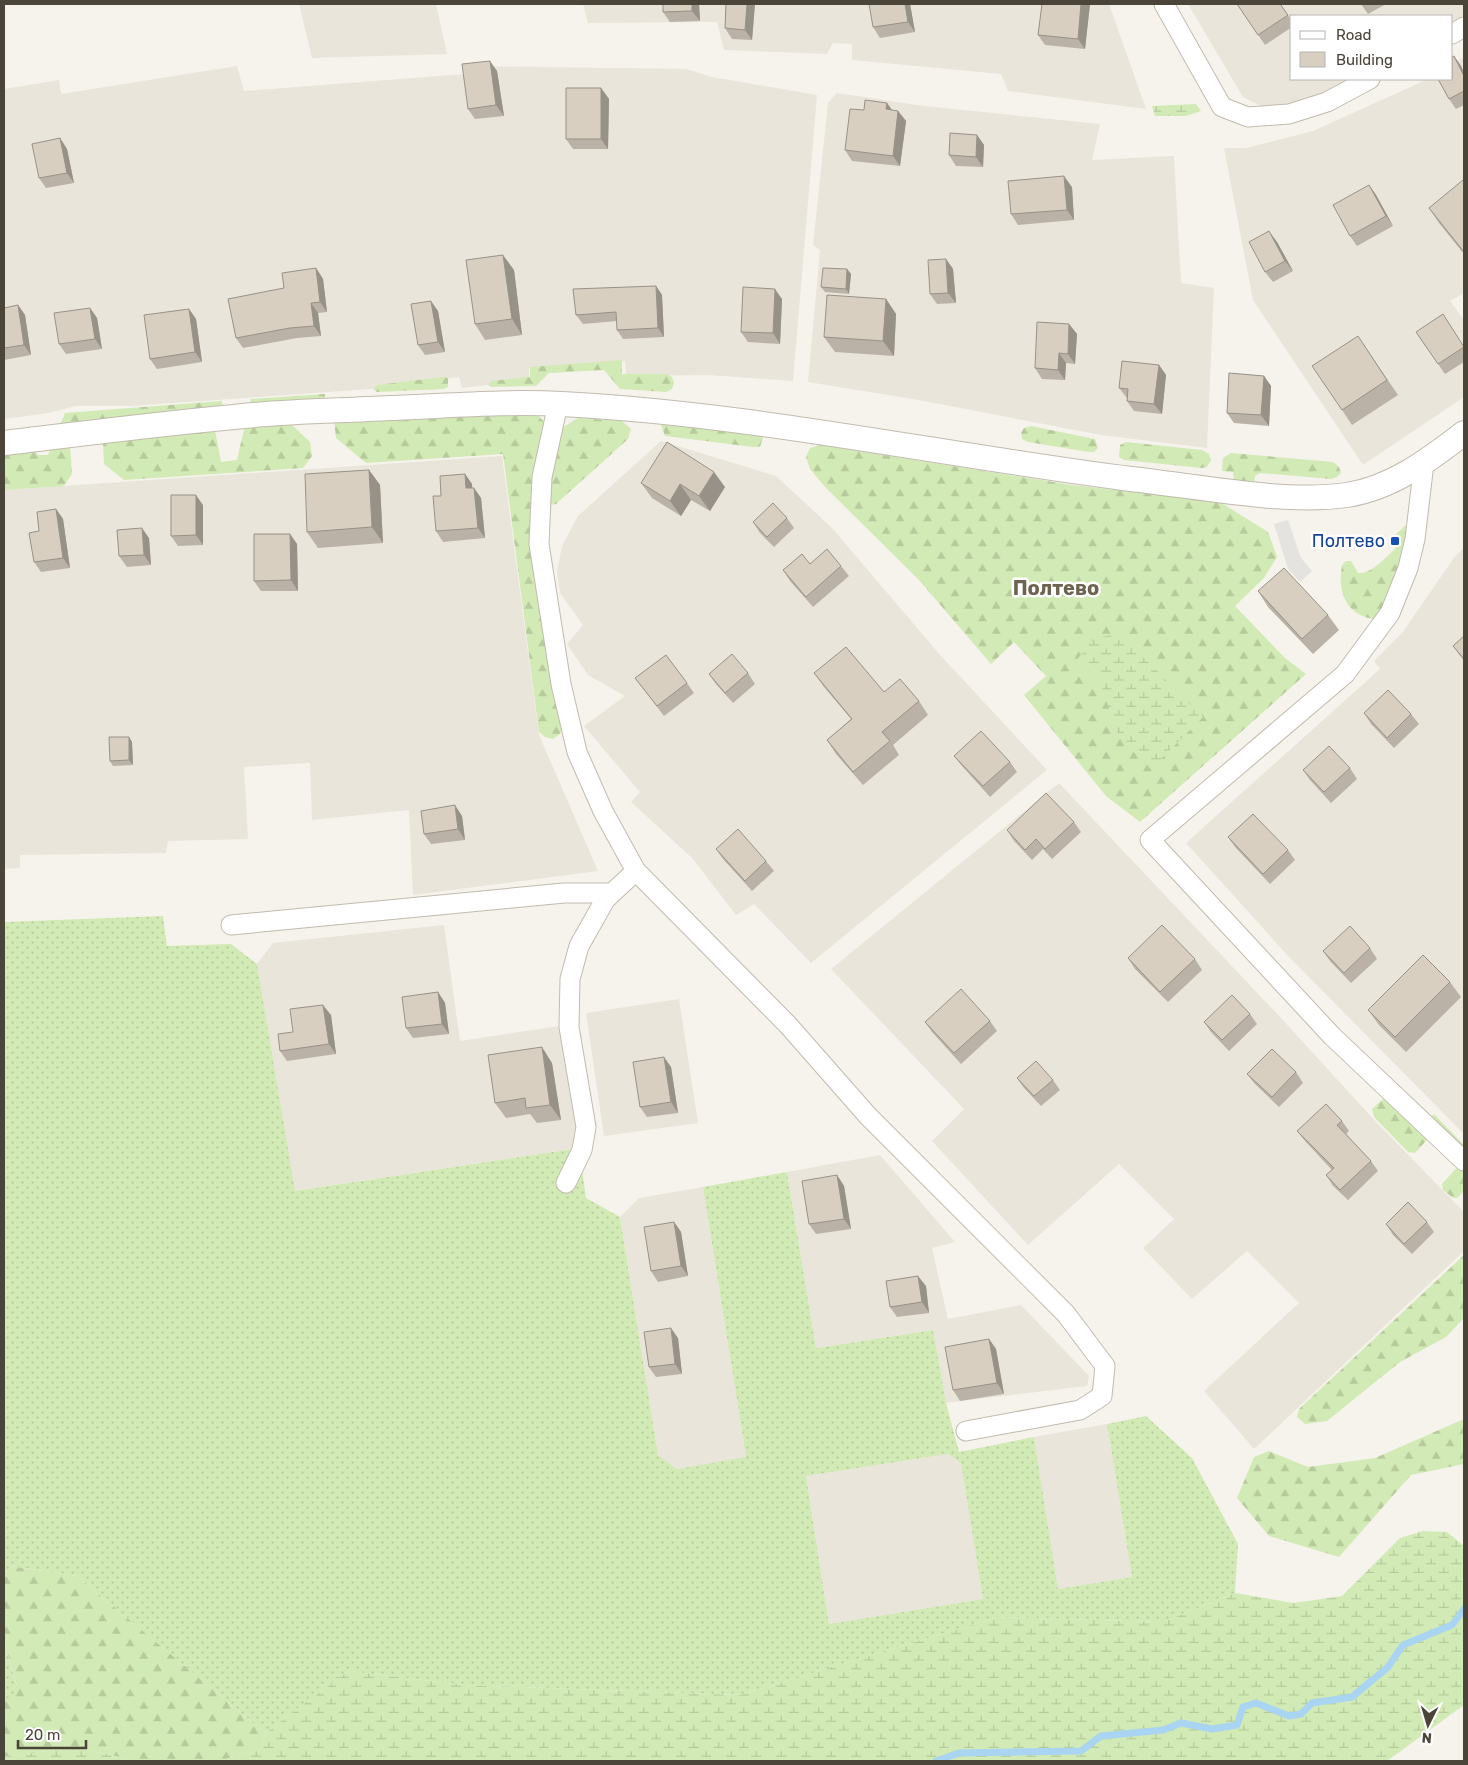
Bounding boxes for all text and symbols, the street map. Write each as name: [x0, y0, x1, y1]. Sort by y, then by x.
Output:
legend: [1290, 15, 1453, 80]
text: Road: [1336, 26, 1372, 44]
text: Building: [1336, 51, 1393, 69]
place label: Полтево: [1312, 530, 1385, 552]
marker: Полтево: [1389, 535, 1401, 547]
district label: Полтево: [1013, 576, 1099, 600]
north arrow: [1403, 1700, 1453, 1750]
scale bar: [18, 1718, 85, 1750]
text: 20 m: [25, 1726, 60, 1744]
text: N: [1421, 1729, 1433, 1746]

